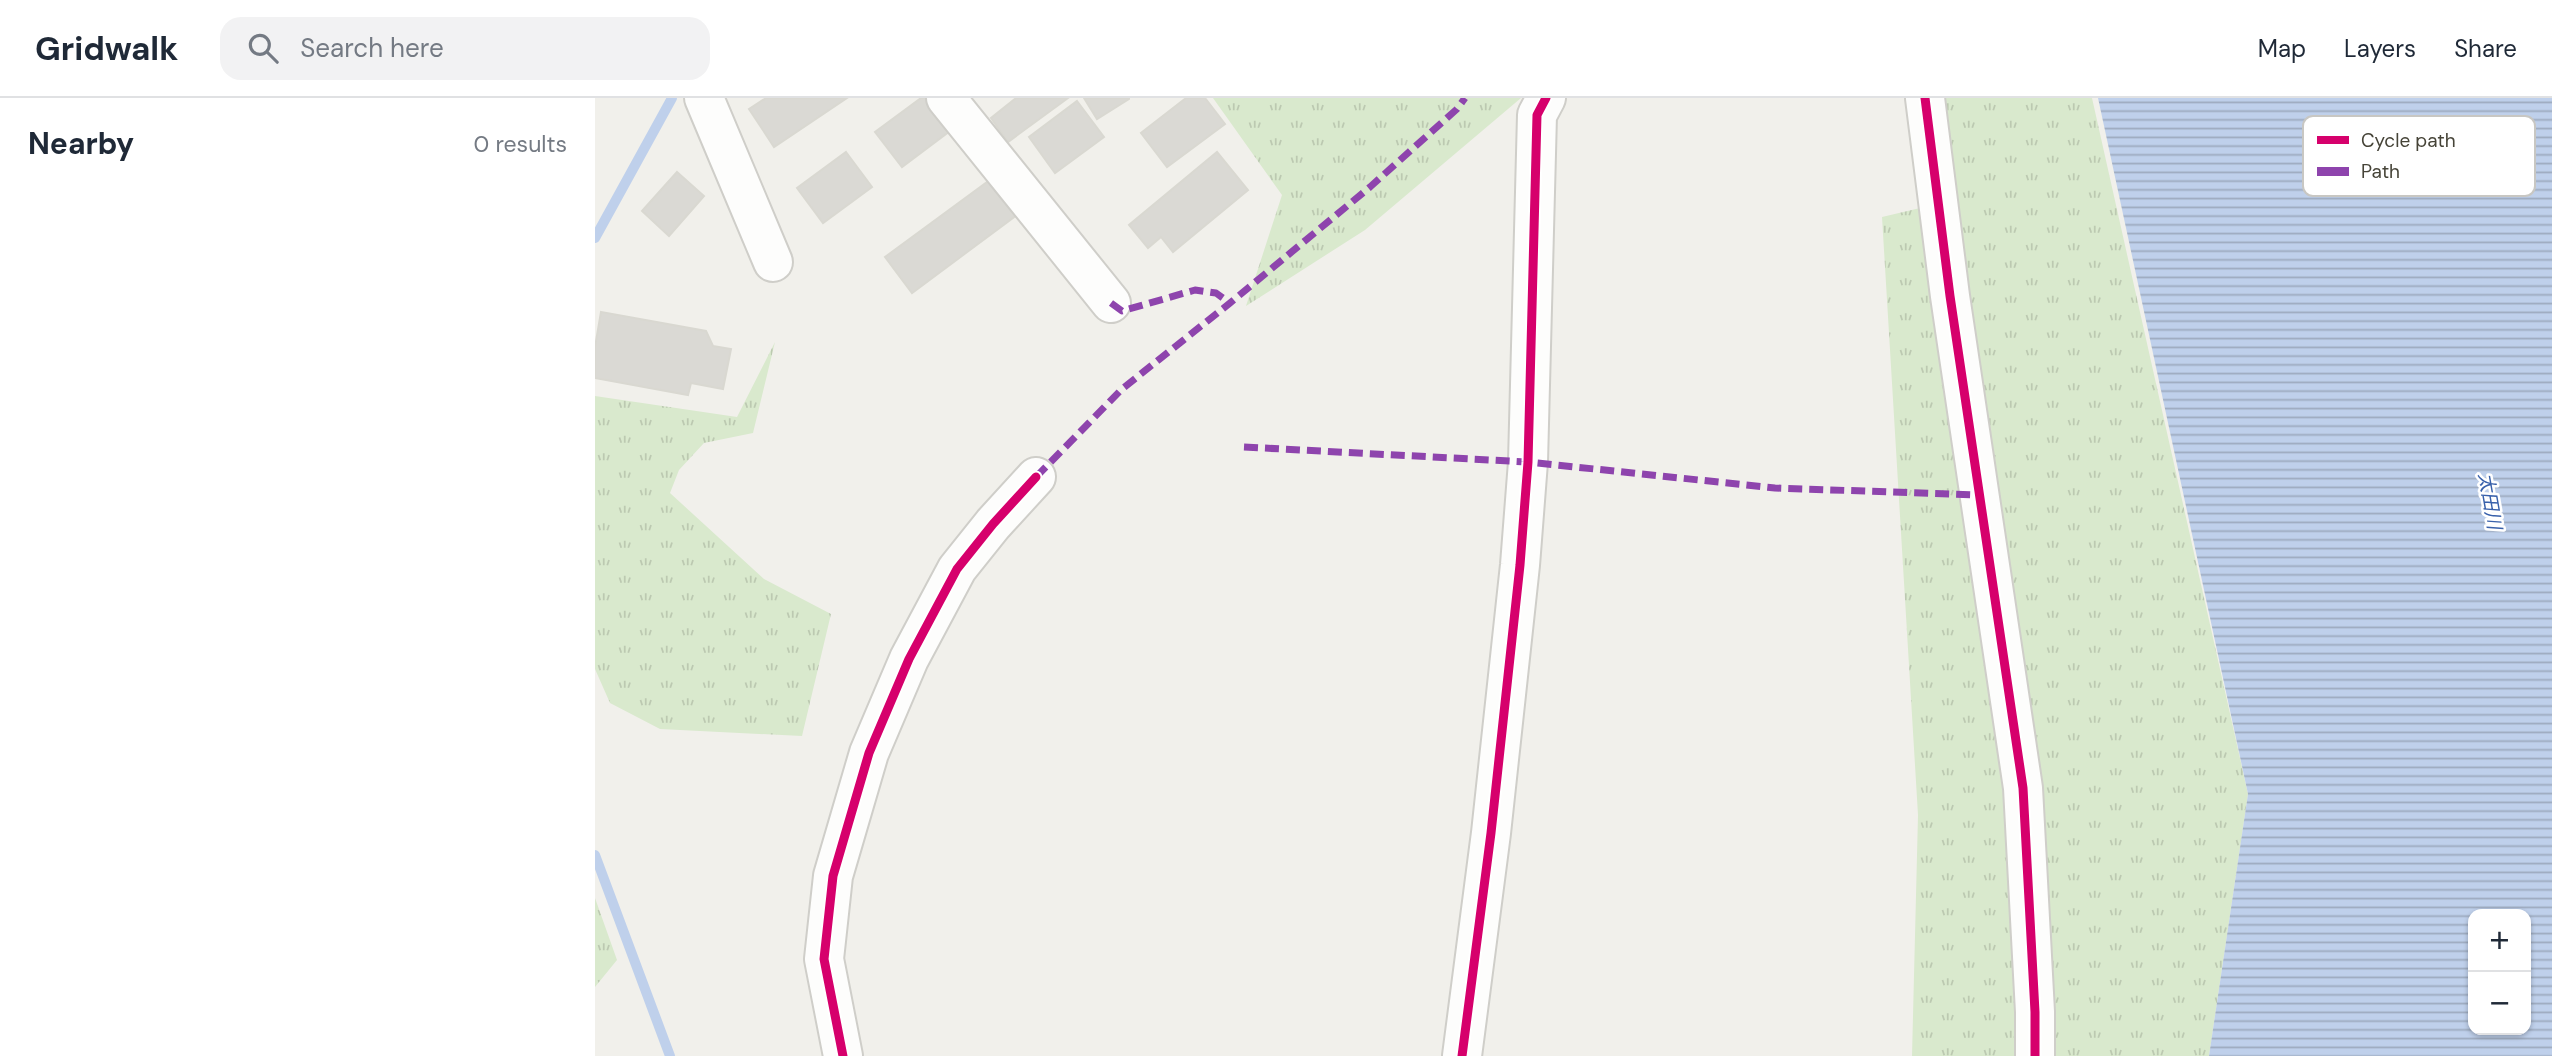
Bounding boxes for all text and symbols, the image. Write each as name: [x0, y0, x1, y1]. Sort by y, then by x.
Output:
search box: [220, 17, 710, 80]
text: Gridwalk: [35, 27, 178, 70]
icon: search: [244, 29, 282, 67]
text: Search here: [300, 31, 444, 65]
text: Map: [2258, 33, 2306, 64]
text: Layers: [2344, 33, 2416, 64]
text: Share: [2454, 33, 2517, 64]
legend: [2303, 116, 2535, 196]
text: Nearby: [28, 124, 134, 163]
text: Cycle path: [2361, 128, 2456, 153]
text: 0 results: [474, 129, 567, 159]
text: Path: [2361, 159, 2400, 184]
water label: 太田川: [2473, 471, 2508, 533]
map controls: [2468, 909, 2531, 1035]
button: +: [2468, 909, 2531, 972]
button: −: [2468, 972, 2531, 1035]

